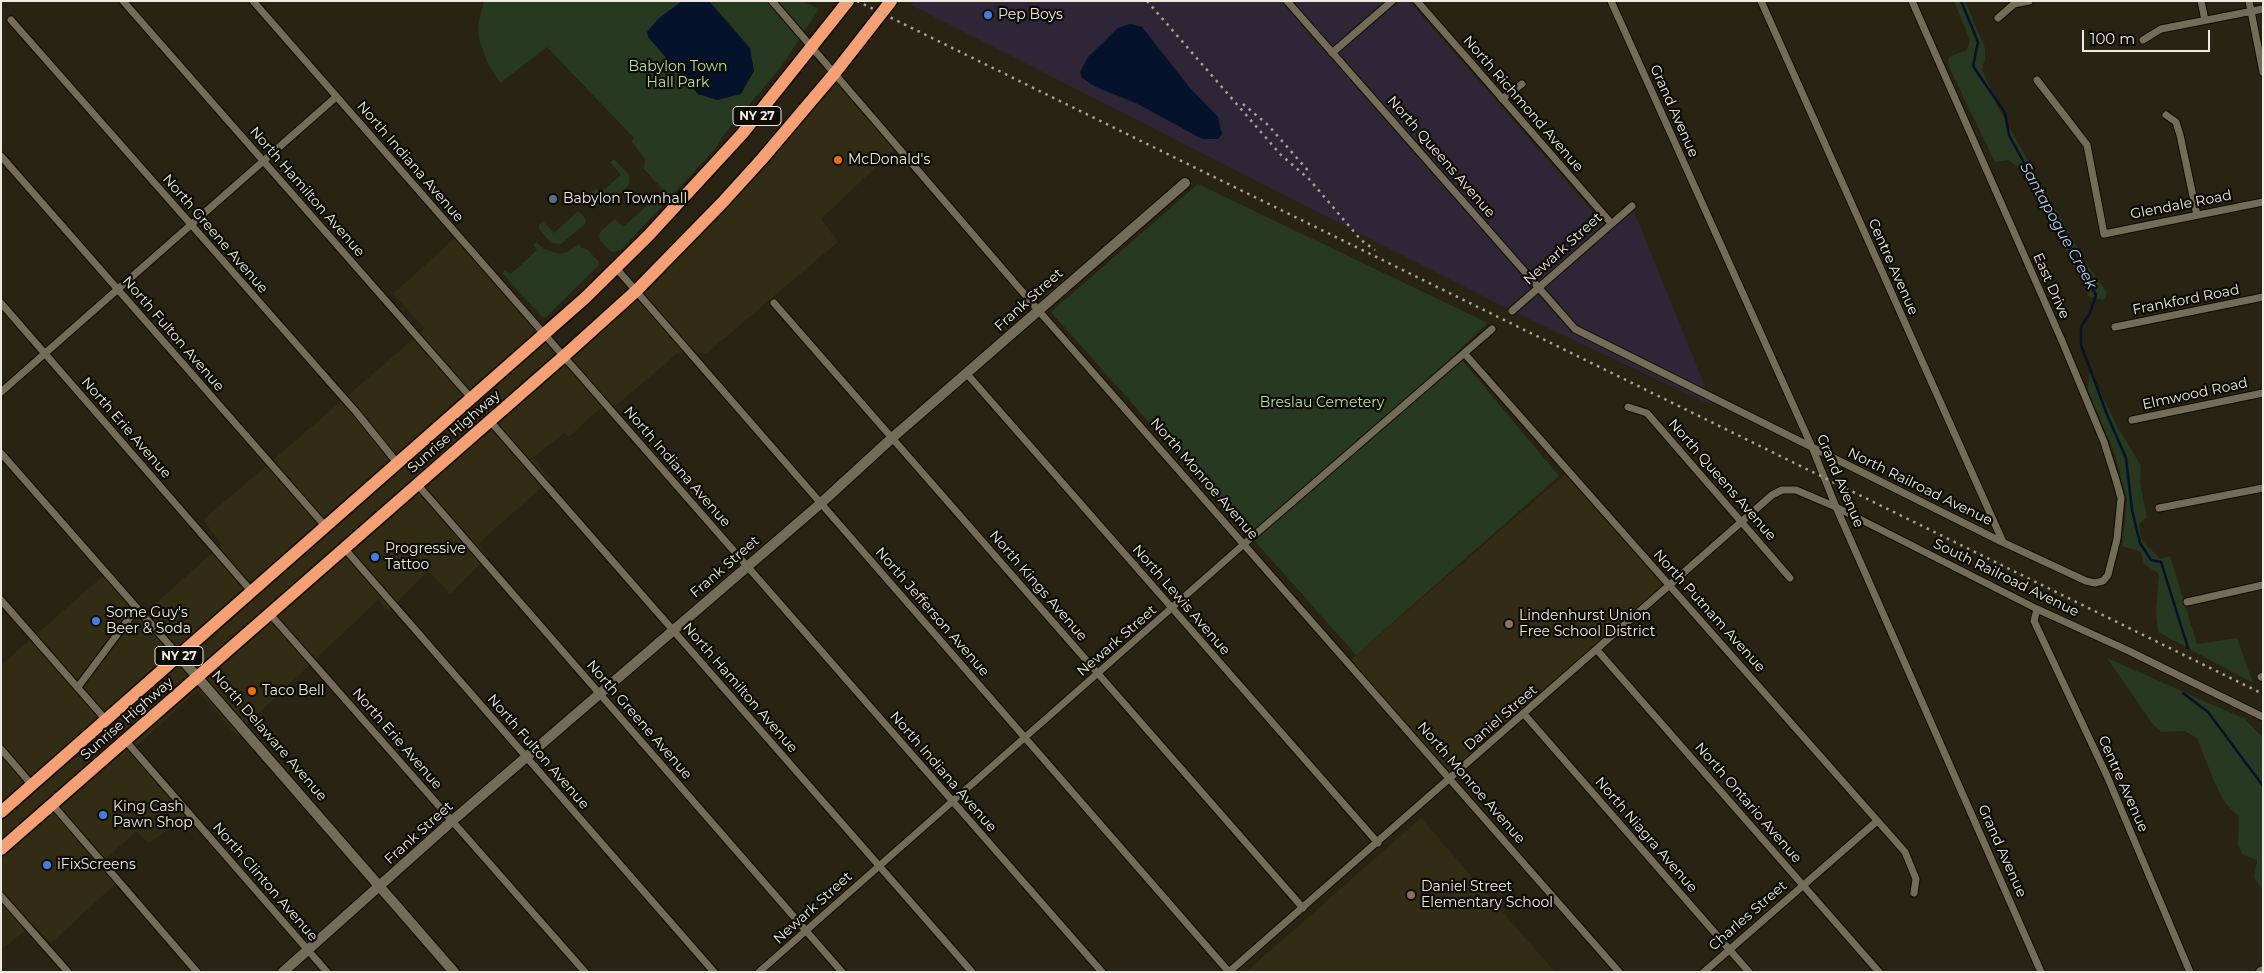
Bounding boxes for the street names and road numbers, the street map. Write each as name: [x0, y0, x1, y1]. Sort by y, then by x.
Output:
street label: North Richmond Avenue: [1459, 32, 1587, 176]
street label: Grand Avenue: [1646, 62, 1702, 160]
street label: North Queens Avenue: [1384, 93, 1498, 221]
street label: North Indiana Avenue: [353, 98, 467, 226]
road number: NY 27: [733, 106, 781, 125]
street label: North Hamilton Avenue: [246, 124, 368, 260]
street label: North Greene Avenue: [159, 171, 271, 297]
street label: Glendale Road: [2129, 187, 2233, 223]
street label: Newark Street: [1520, 209, 1606, 289]
street label: Centre Avenue: [1864, 216, 1922, 318]
street label: East Drive: [2029, 250, 2073, 322]
street label: Frank Street: [991, 265, 1067, 335]
street label: North Fulton Avenue: [119, 273, 227, 395]
street label: Frankford Road: [2131, 281, 2241, 319]
street label: North Erie Avenue: [78, 374, 174, 482]
street label: Elmwood Road: [2141, 375, 2249, 413]
street label: Sunrise Highway: [404, 387, 504, 477]
street label: North Indiana Avenue: [620, 403, 734, 531]
street label: North Monroe Avenue: [1147, 415, 1261, 543]
street label: North Queens Avenue: [1665, 416, 1779, 544]
street label: Grand Avenue: [1813, 432, 1867, 530]
street label: North Railroad Avenue: [1845, 445, 1995, 529]
street label: North Kings Avenue: [985, 527, 1091, 645]
street label: Frank Street: [687, 532, 763, 602]
street label: South Railroad Avenue: [1930, 535, 2082, 621]
street label: North Lewis Avenue: [1129, 541, 1233, 659]
street label: North Jefferson Avenue: [871, 544, 993, 680]
street label: North Putnam Avenue: [1650, 546, 1768, 676]
street label: Newark Street: [1074, 602, 1160, 680]
street label: North Hamilton Avenue: [679, 620, 801, 756]
road number: NY 27: [155, 646, 203, 666]
street label: North Greene Avenue: [583, 657, 695, 783]
street label: North Delaware Avenue: [208, 667, 330, 805]
street label: Sunrise Highway: [77, 674, 177, 764]
street label: Daniel Street: [1461, 682, 1541, 754]
street label: North Erie Avenue: [349, 685, 445, 793]
street label: North Fulton Avenue: [484, 691, 592, 813]
street label: North Indiana Avenue: [886, 708, 1000, 836]
street label: North Monroe Avenue: [1414, 719, 1528, 847]
street label: Centre Avenue: [2094, 733, 2152, 835]
street label: North Ontario Avenue: [1691, 739, 1805, 867]
street label: North Niagra Avenue: [1591, 774, 1701, 896]
street label: Frank Street: [381, 798, 457, 868]
street label: Grand Avenue: [1974, 802, 2030, 900]
street label: North Clinton Avenue: [209, 819, 321, 945]
street label: Newark Street: [770, 868, 856, 948]
street label: Charles Street: [1705, 877, 1791, 955]

